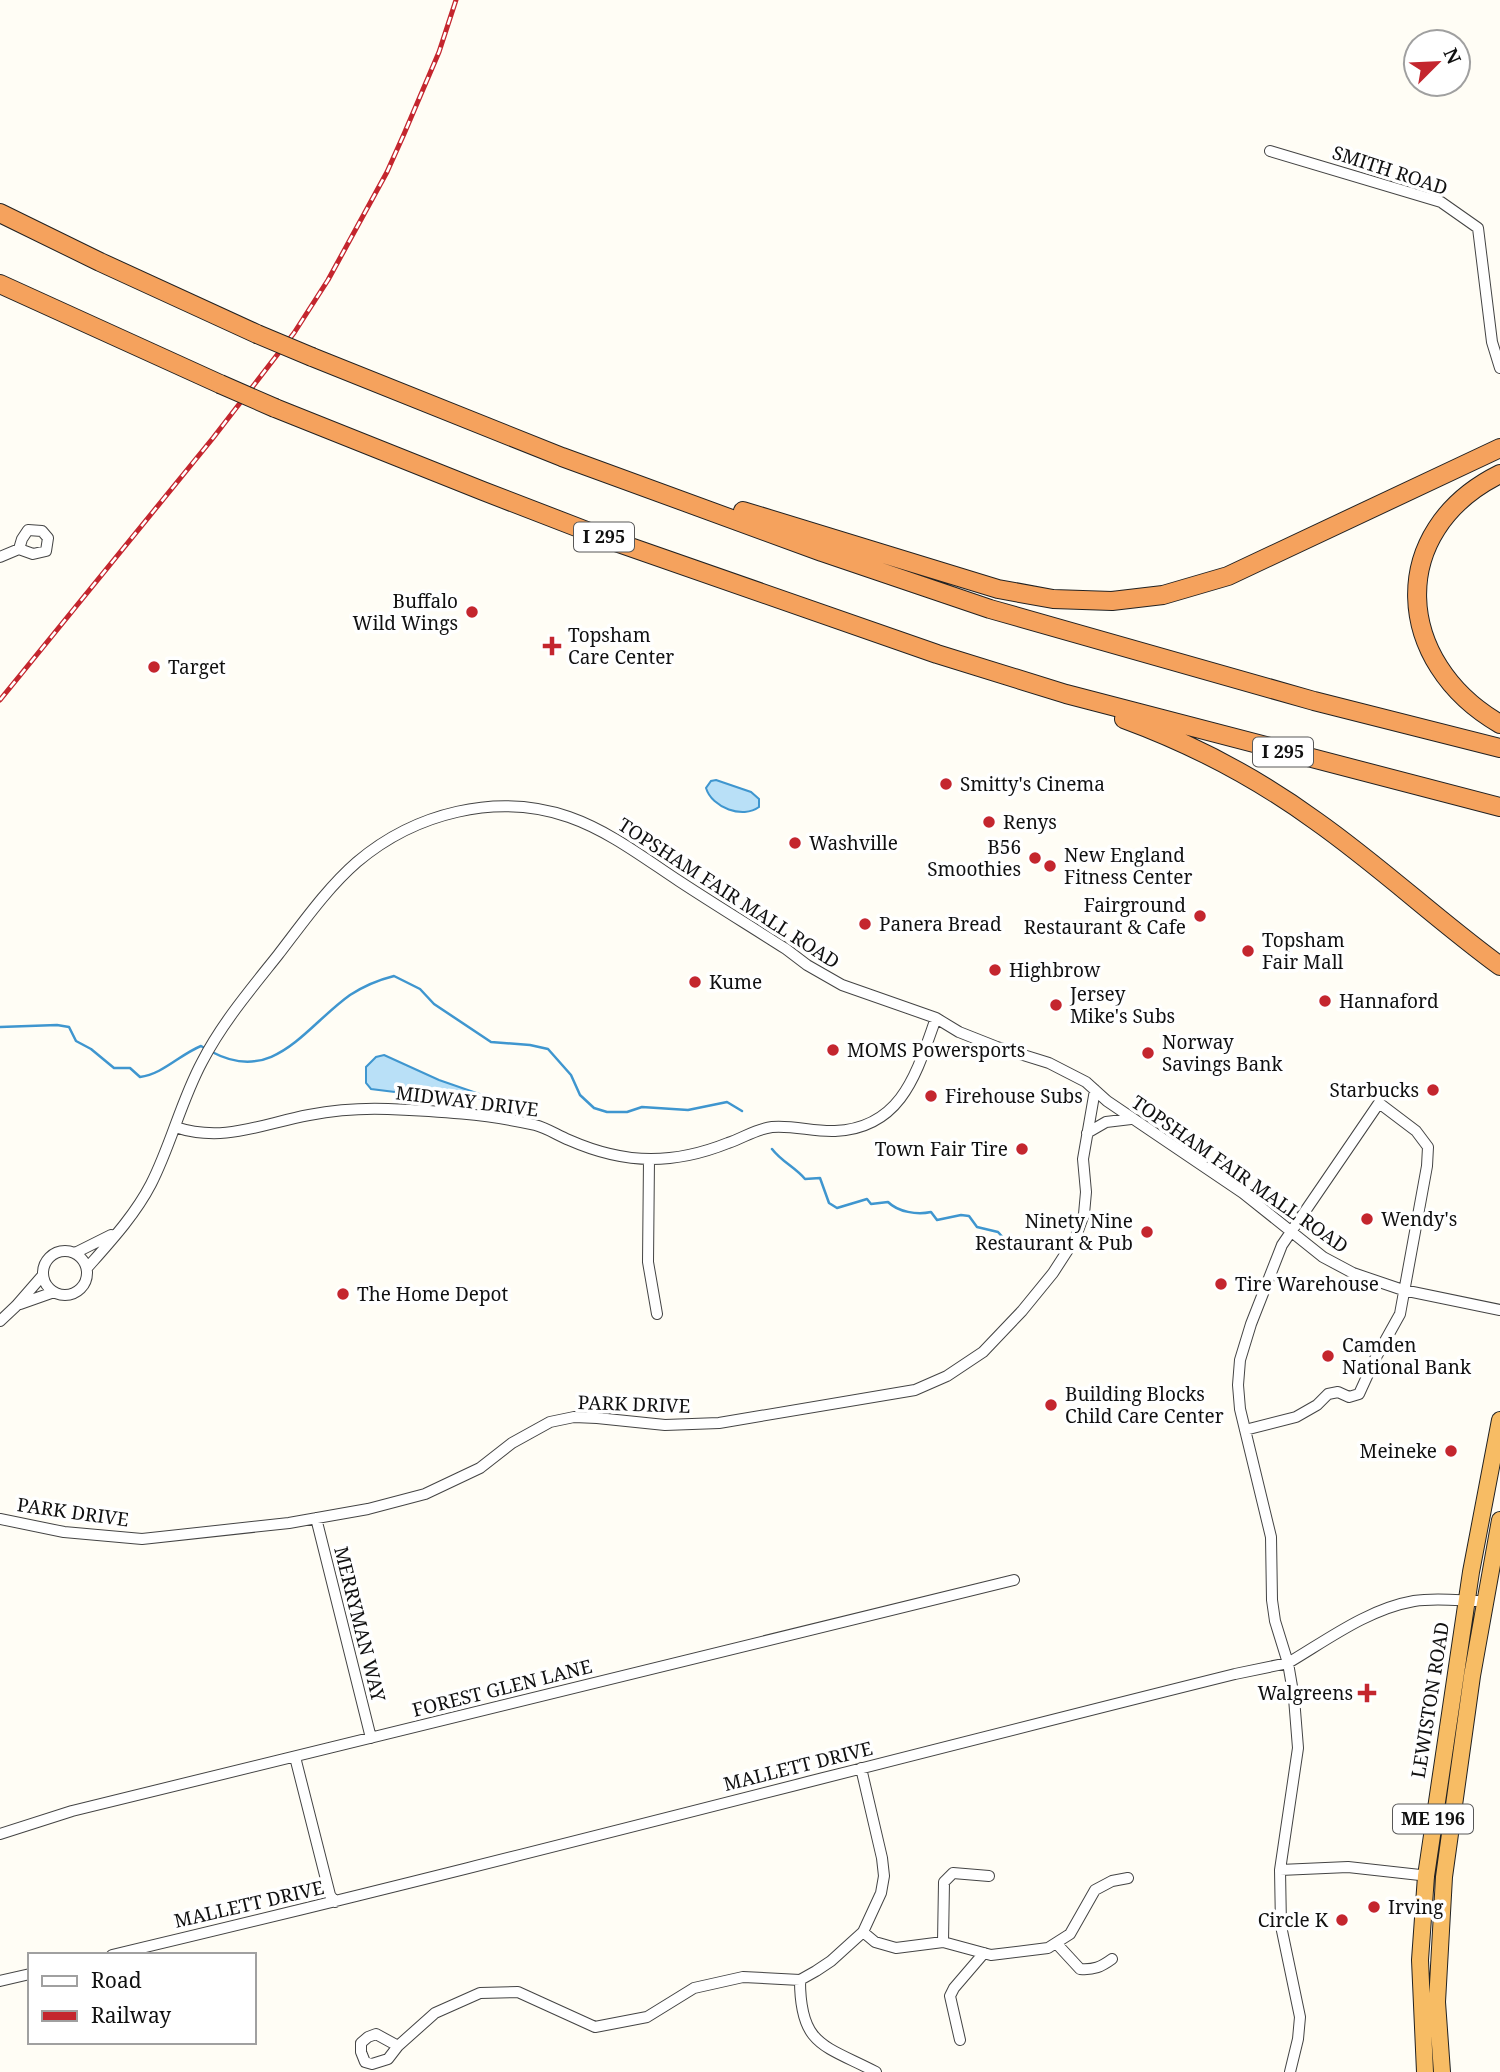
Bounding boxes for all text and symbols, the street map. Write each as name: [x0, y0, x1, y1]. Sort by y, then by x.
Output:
north arrow: [1402, 28, 1472, 98]
text: N: [1438, 44, 1467, 68]
street label: SMITH ROAD: [1329, 139, 1451, 201]
road number: I 295: [574, 522, 634, 552]
place label: Buffalo Wild Wings: [353, 588, 458, 636]
marker: Buffalo Wild Wings: [464, 604, 480, 620]
place label: Topsham Care Center: [568, 622, 674, 670]
marker: Topsham Care Center: [542, 636, 562, 656]
place label: Target: [168, 654, 226, 680]
marker: Target: [146, 659, 162, 675]
road number: I 295: [1253, 738, 1313, 766]
place label: Smitty's Cinema: [960, 771, 1105, 797]
marker: Smitty's Cinema: [938, 776, 954, 792]
place label: Renys: [1003, 809, 1057, 835]
street label: TOPSHAM FAIR MALL ROAD: [613, 812, 845, 974]
marker: Renys: [981, 814, 997, 830]
place label: Washville: [809, 830, 898, 856]
place label: B56 Smoothies: [927, 834, 1021, 882]
marker: Washville: [787, 835, 803, 851]
place label: New England Fitness Center: [1064, 842, 1192, 890]
marker: B56 Smoothies: [1027, 850, 1043, 866]
marker: New England Fitness Center: [1042, 858, 1058, 874]
place label: Fairground Restaurant & Cafe: [1024, 892, 1186, 940]
marker: Fairground Restaurant & Cafe: [1192, 908, 1208, 924]
place label: Panera Bread: [879, 911, 1002, 937]
marker: Panera Bread: [857, 916, 873, 932]
place label: Topsham Fair Mall: [1262, 927, 1345, 975]
marker: Topsham Fair Mall: [1240, 943, 1256, 959]
place label: Highbrow: [1009, 957, 1101, 983]
marker: Highbrow: [987, 962, 1003, 978]
place label: Kume: [709, 969, 762, 995]
marker: Kume: [687, 974, 703, 990]
place label: Jersey Mike's Subs: [1069, 981, 1175, 1029]
place label: Hannaford: [1339, 988, 1439, 1014]
marker: Hannaford: [1317, 993, 1333, 1009]
marker: Jersey Mike's Subs: [1048, 997, 1064, 1013]
place label: Norway Savings Bank: [1162, 1029, 1283, 1077]
place label: MOMS Powersports: [847, 1037, 1025, 1063]
marker: MOMS Powersports: [825, 1042, 841, 1058]
marker: Norway Savings Bank: [1140, 1045, 1156, 1061]
place label: Starbucks: [1330, 1077, 1419, 1103]
street label: MIDWAY DRIVE: [394, 1079, 540, 1123]
marker: Starbucks: [1425, 1082, 1441, 1098]
place label: Firehouse Subs: [945, 1083, 1083, 1109]
marker: Firehouse Subs: [923, 1088, 939, 1104]
street label: TOPSHAM FAIR MALL ROAD: [1127, 1089, 1353, 1259]
place label: Town Fair Tire: [875, 1136, 1008, 1162]
marker: Town Fair Tire: [1014, 1141, 1030, 1157]
place label: Wendy's: [1381, 1206, 1457, 1232]
place label: Ninety Nine Restaurant & Pub: [975, 1208, 1133, 1256]
marker: Wendy's: [1359, 1211, 1375, 1227]
marker: Ninety Nine Restaurant & Pub: [1139, 1224, 1155, 1240]
place label: Tire Warehouse: [1235, 1271, 1379, 1297]
marker: Tire Warehouse: [1213, 1276, 1229, 1292]
place label: The Home Depot: [357, 1281, 509, 1307]
marker: The Home Depot: [335, 1286, 351, 1302]
place label: Camden National Bank: [1342, 1332, 1472, 1380]
marker: Camden National Bank: [1320, 1348, 1336, 1364]
place label: Building Blocks Child Care Center: [1065, 1381, 1224, 1429]
street label: PARK DRIVE: [577, 1389, 691, 1419]
marker: Building Blocks Child Care Center: [1043, 1397, 1059, 1413]
place label: Meineke: [1360, 1438, 1437, 1464]
marker: Meineke: [1443, 1443, 1459, 1459]
street label: PARK DRIVE: [15, 1491, 131, 1533]
street label: MERRYMAN WAY: [328, 1544, 392, 1704]
street label: LEWISTON ROAD: [1405, 1620, 1455, 1780]
street label: FOREST GLEN LANE: [409, 1653, 595, 1723]
place label: Walgreens: [1258, 1680, 1353, 1706]
marker: Walgreens: [1359, 1685, 1375, 1701]
street label: MALLETT DRIVE: [721, 1735, 875, 1797]
road number: ME 196: [1393, 1804, 1473, 1833]
street label: MALLETT DRIVE: [172, 1874, 327, 1934]
place label: Irving: [1388, 1894, 1443, 1920]
marker: Irving: [1366, 1899, 1382, 1915]
place label: Circle K: [1258, 1907, 1329, 1933]
marker: Circle K: [1334, 1912, 1350, 1928]
legend: [28, 1953, 256, 2044]
text: Road: [91, 1966, 142, 1994]
text: Railway: [91, 2001, 171, 2029]

